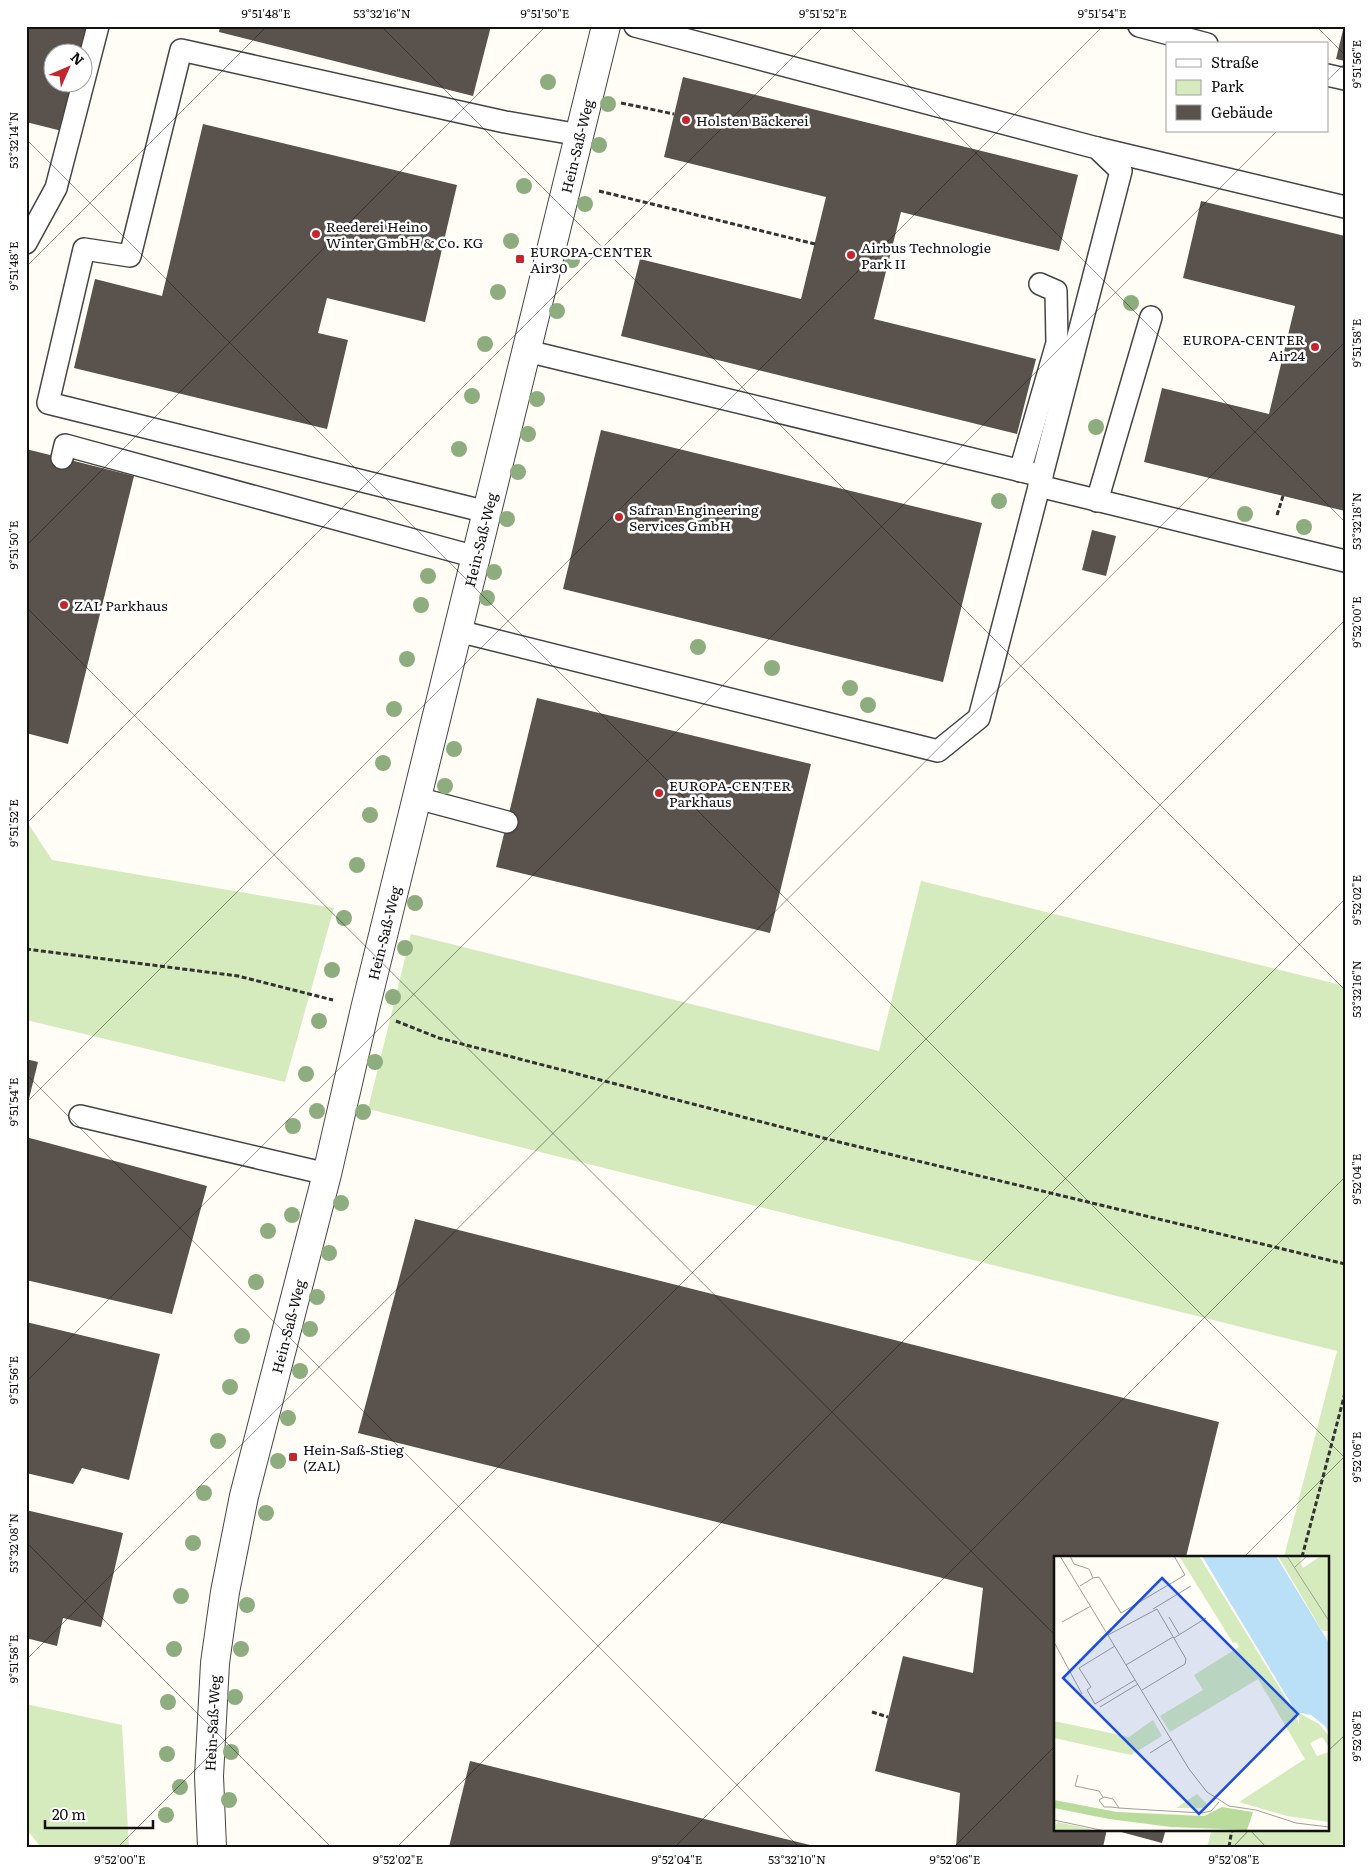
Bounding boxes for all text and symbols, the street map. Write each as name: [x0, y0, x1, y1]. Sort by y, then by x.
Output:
text: 9°51'48"E: [241, 4, 291, 22]
text: 53°32'16"N: [353, 4, 411, 22]
text: 9°51'50"E: [521, 4, 570, 22]
text: 9°51'52"E: [799, 4, 847, 22]
text: 9°51'54"E: [1078, 4, 1127, 22]
text: 9°51'56"E: [1347, 39, 1365, 88]
north arrow: [42, 42, 92, 92]
legend: [1166, 42, 1328, 132]
text: N: [67, 47, 89, 70]
text: Straße: [1211, 50, 1259, 73]
text: Park: [1211, 74, 1245, 97]
street label: Hein-Saß-Weg: [555, 97, 598, 195]
text: Gebäude: [1211, 100, 1273, 123]
place label: Holsten Bäckerei: [696, 110, 809, 130]
text: 53°32'14"N: [4, 111, 22, 169]
marker: Holsten Bäckerei: [680, 114, 692, 126]
place label: Reederei Heino Winter GmbH & Co. KG: [326, 216, 484, 252]
marker: Reederei Heino Winter GmbH & Co. KG: [310, 228, 322, 240]
place label: Airbus Technologie Park II: [861, 237, 991, 273]
text: 9°51'48"E: [4, 241, 22, 291]
place label: EUROPA-CENTER Air30: [530, 241, 652, 277]
marker: Airbus Technologie Park II: [845, 249, 857, 261]
marker: EUROPA-CENTER Air30: [514, 253, 526, 265]
text: 9°51'58"E: [1347, 318, 1365, 367]
place label: EUROPA-CENTER Air24: [1183, 329, 1305, 365]
marker: EUROPA-CENTER Air24: [1309, 341, 1321, 353]
street label: Hein-Saß-Weg: [459, 490, 501, 589]
text: 53°32'18"N: [1347, 492, 1365, 550]
place label: Safran Engineering Services GmbH: [629, 499, 759, 535]
marker: Safran Engineering Services GmbH: [613, 511, 625, 523]
text: 9°51'50"E: [4, 520, 22, 569]
place label: ZAL Parkhaus: [74, 595, 168, 615]
text: 9°52'00"E: [1347, 596, 1365, 648]
marker: ZAL Parkhaus: [58, 599, 70, 611]
place label: EUROPA-CENTER Parkhaus: [669, 775, 791, 811]
marker: EUROPA-CENTER Parkhaus: [653, 787, 665, 799]
text: 9°51'52"E: [4, 799, 22, 847]
text: 9°52'02"E: [1347, 875, 1365, 925]
street label: Hein-Saß-Weg: [362, 884, 405, 982]
text: 53°32'16"N: [1347, 960, 1365, 1018]
text: 9°51'54"E: [4, 1077, 22, 1126]
text: 9°52'04"E: [1347, 1153, 1365, 1204]
street label: Hein-Saß-Weg: [266, 1277, 309, 1375]
text: 9°51'56"E: [4, 1355, 22, 1404]
text: 9°52'06"E: [1347, 1431, 1365, 1482]
place label: Hein-Saß-Stieg (ZAL): [303, 1439, 404, 1475]
marker: Hein-Saß-Stieg (ZAL): [287, 1451, 299, 1463]
text: 53°32'08"N: [4, 1513, 22, 1573]
inset map: [1054, 1556, 1328, 1830]
text: 9°51'58"E: [4, 1634, 22, 1683]
street label: Hein-Saß-Weg: [199, 1674, 224, 1772]
text: 9°52'08"E: [1347, 1710, 1365, 1761]
scale bar: [45, 1798, 152, 1830]
text: 20 m: [52, 1802, 86, 1825]
text: 9°52'00"E: [94, 1850, 146, 1868]
text: 9°52'02"E: [373, 1850, 423, 1868]
text: 9°52'04"E: [652, 1850, 703, 1868]
text: 53°32'10"N: [768, 1850, 826, 1868]
text: 9°52'06"E: [930, 1850, 981, 1868]
text: 9°52'08"E: [1209, 1850, 1260, 1868]

